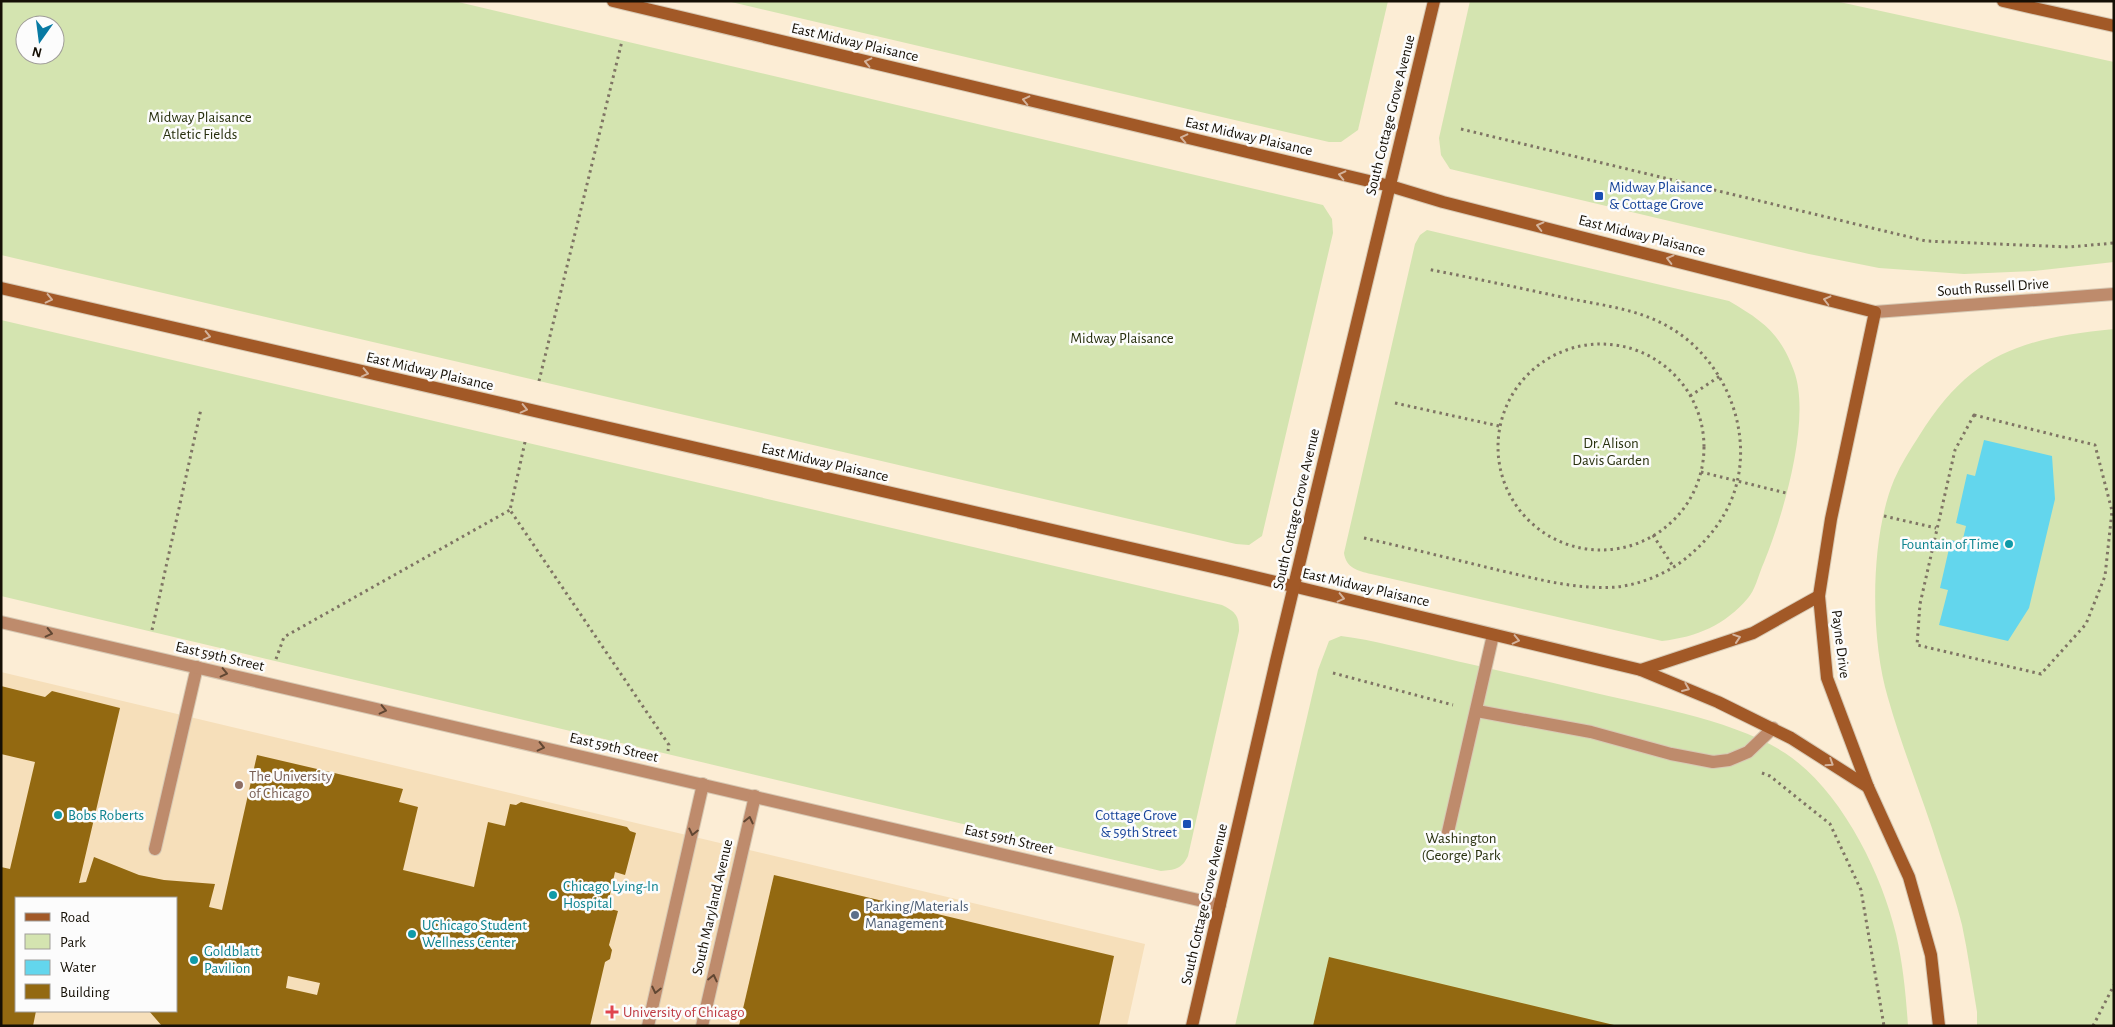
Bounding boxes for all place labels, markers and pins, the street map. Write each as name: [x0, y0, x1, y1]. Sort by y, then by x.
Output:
place label: Midway Plaisance & Cottage Grove: [1609, 180, 1713, 212]
marker: Midway Plaisance & Cottage Grove: [1593, 190, 1605, 202]
place label: Fountain of Time: [1901, 537, 1999, 552]
marker: Fountain of Time: [2003, 538, 2015, 550]
place label: The University of Chicago: [249, 769, 333, 801]
marker: The University of Chicago: [233, 779, 245, 791]
place label: Bobs Roberts: [68, 808, 144, 823]
place label: Cottage Grove & 59th Street: [1095, 808, 1177, 840]
marker: Bobs Roberts: [52, 809, 64, 821]
marker: Cottage Grove & 59th Street: [1181, 818, 1193, 830]
place label: Chicago Lying-In Hospital: [563, 879, 659, 911]
marker: Chicago Lying-In Hospital: [547, 889, 559, 901]
place label: Parking/Materials Management: [865, 899, 969, 931]
marker: Parking/Materials Management: [849, 909, 861, 921]
place label: UChicago Student Wellness Center: [422, 918, 527, 950]
marker: UChicago Student Wellness Center: [406, 928, 418, 940]
place label: Goldblatt Pavilion: [204, 944, 260, 976]
marker: Goldblatt Pavilion: [188, 954, 200, 966]
marker: University of Chicago: [605, 1005, 619, 1019]
place label: University of Chicago: [623, 1005, 745, 1020]

